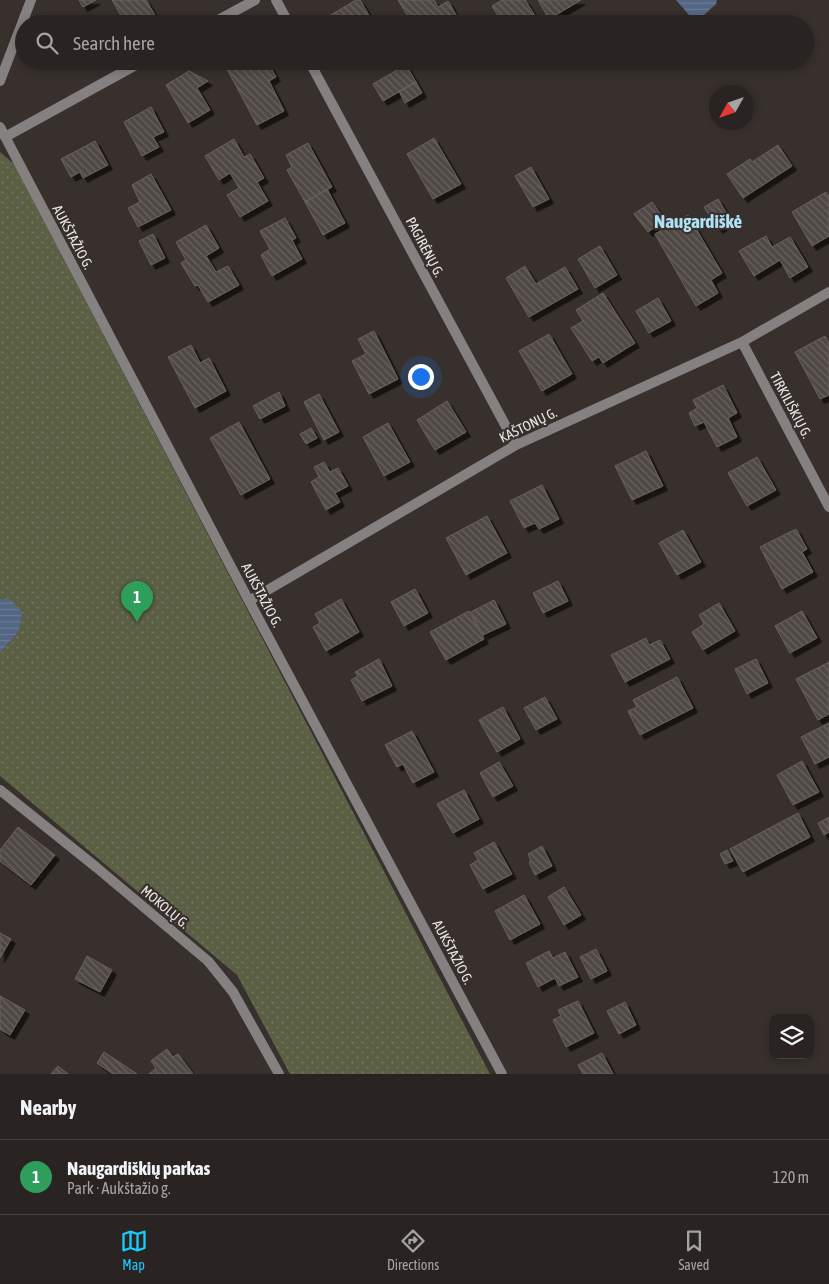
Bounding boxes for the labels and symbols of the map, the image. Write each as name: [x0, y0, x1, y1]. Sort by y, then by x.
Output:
north arrow: [709, 85, 754, 130]
street label: AUKŠTAŽIO G.: [49, 202, 97, 272]
district label: Naugardiškė: [654, 210, 742, 232]
street label: PAGIRĖNŲ G.: [403, 214, 447, 280]
your location: [408, 364, 434, 390]
street label: TIRKILIŠKIŲ G.: [767, 369, 815, 441]
street label: KAŠTONŲ G.: [497, 404, 559, 446]
street label: AUKŠTAŽIO G.: [238, 560, 286, 630]
pin: 1: [121, 581, 153, 622]
street label: MOKOLŲ G.: [138, 882, 192, 932]
street label: AUKŠTAŽIO G.: [429, 917, 477, 987]

